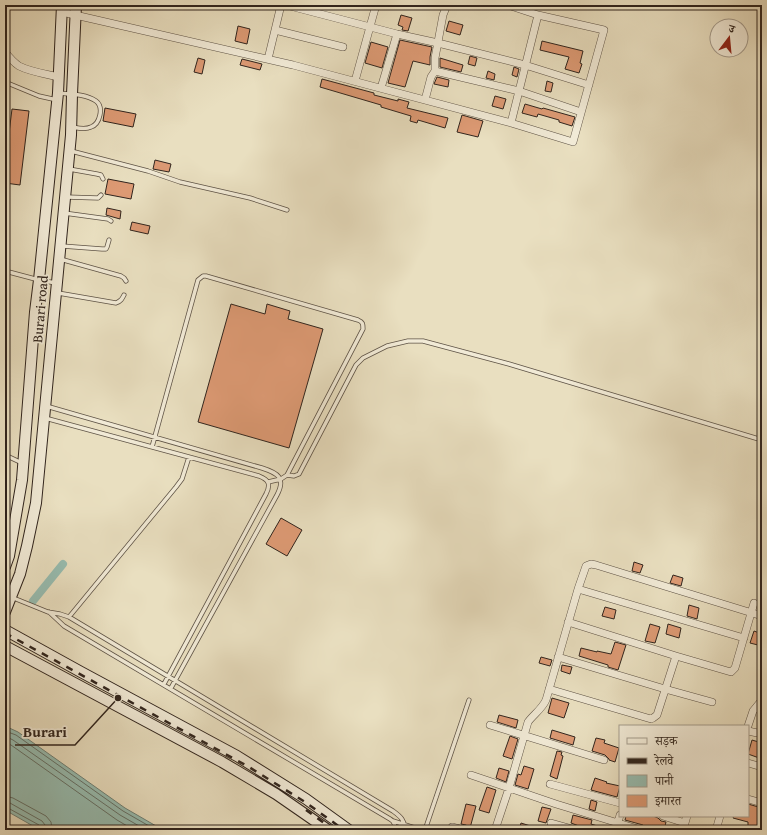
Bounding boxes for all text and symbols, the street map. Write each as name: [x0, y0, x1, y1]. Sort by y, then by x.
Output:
north arrow: [709, 18, 749, 58]
text: उ: [726, 20, 738, 37]
street label: Burari road: [27, 274, 53, 343]
callout: Burari: [15, 718, 75, 745]
text: Burari: [23, 721, 67, 742]
legend: [619, 725, 749, 817]
text: सड़क: [654, 732, 679, 749]
text: रेलवे: [653, 752, 674, 769]
text: पानी: [654, 772, 674, 789]
text: इमारत: [654, 792, 682, 809]

